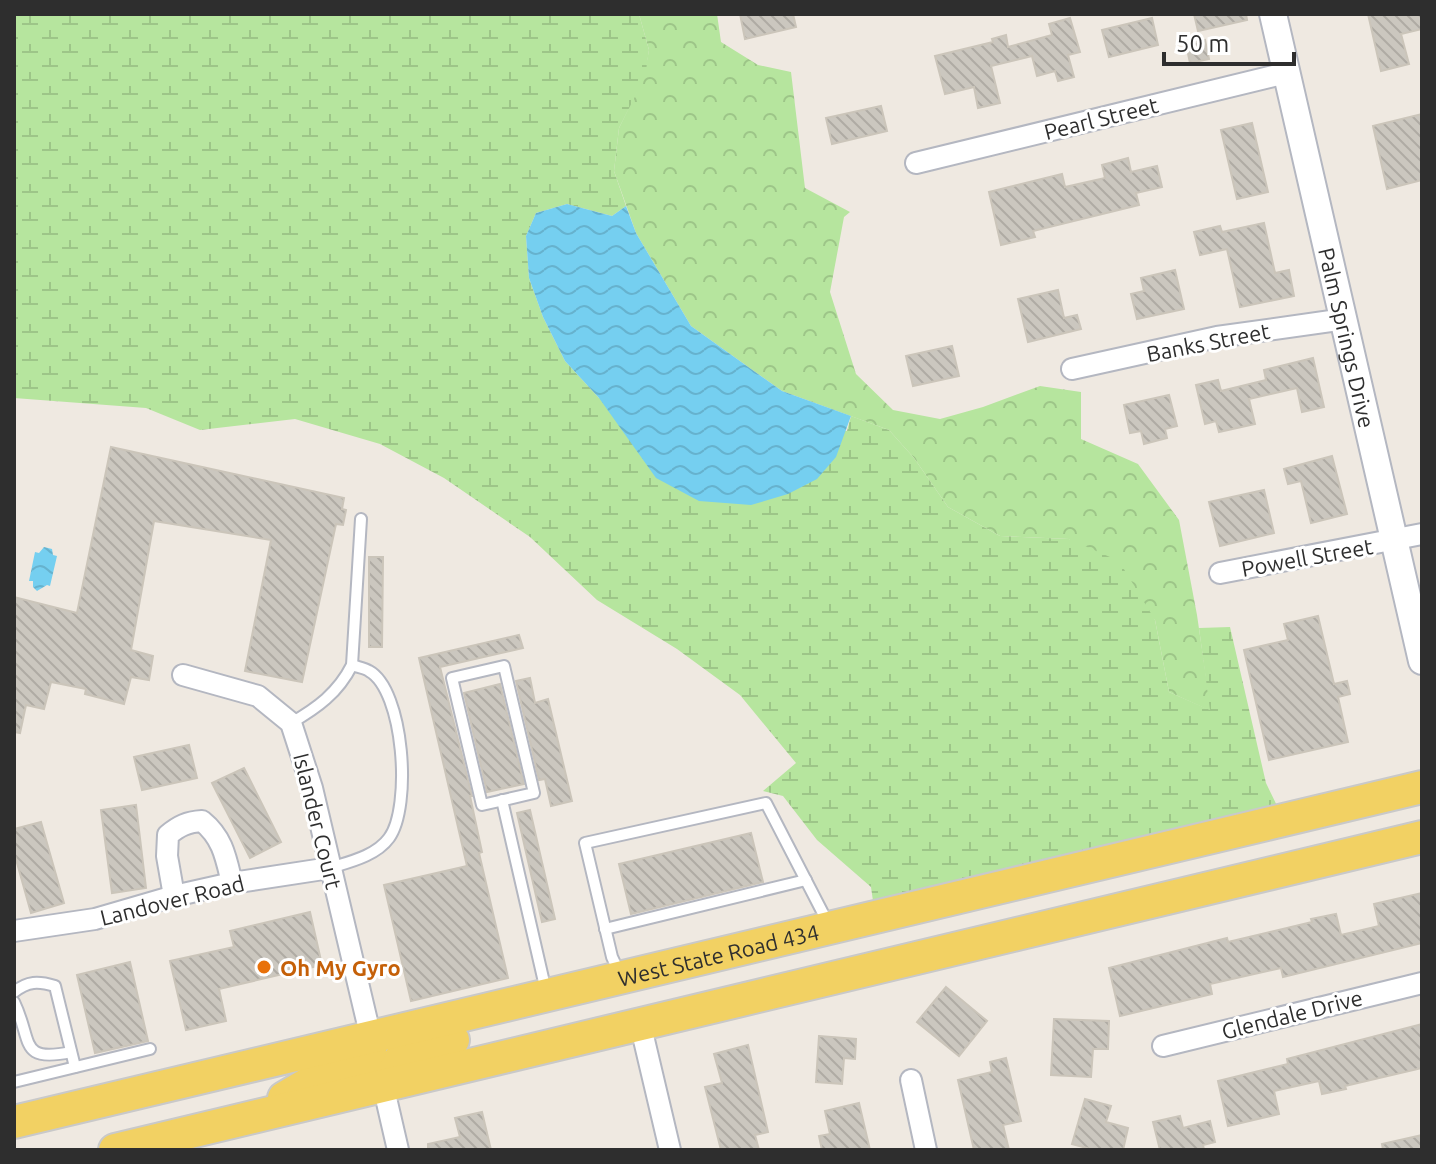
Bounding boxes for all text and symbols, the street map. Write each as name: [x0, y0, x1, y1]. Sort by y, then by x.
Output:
scale bar: [1164, 16, 1294, 66]
text: 50 m: [1176, 30, 1229, 57]
street label: Pearl Street: [1041, 92, 1161, 144]
street label: Palm Springs Drive: [1315, 245, 1380, 430]
street label: Banks Street: [1144, 318, 1272, 366]
street label: Powell Street: [1239, 533, 1375, 581]
street label: Islander Court: [289, 750, 347, 892]
street label: Landover Road: [97, 870, 247, 930]
street label: West State Road 434: [615, 918, 821, 990]
place label: Oh My Gyro: [280, 955, 401, 980]
marker: Oh My Gyro: [255, 958, 273, 976]
street label: Glendale Drive: [1219, 984, 1365, 1044]

